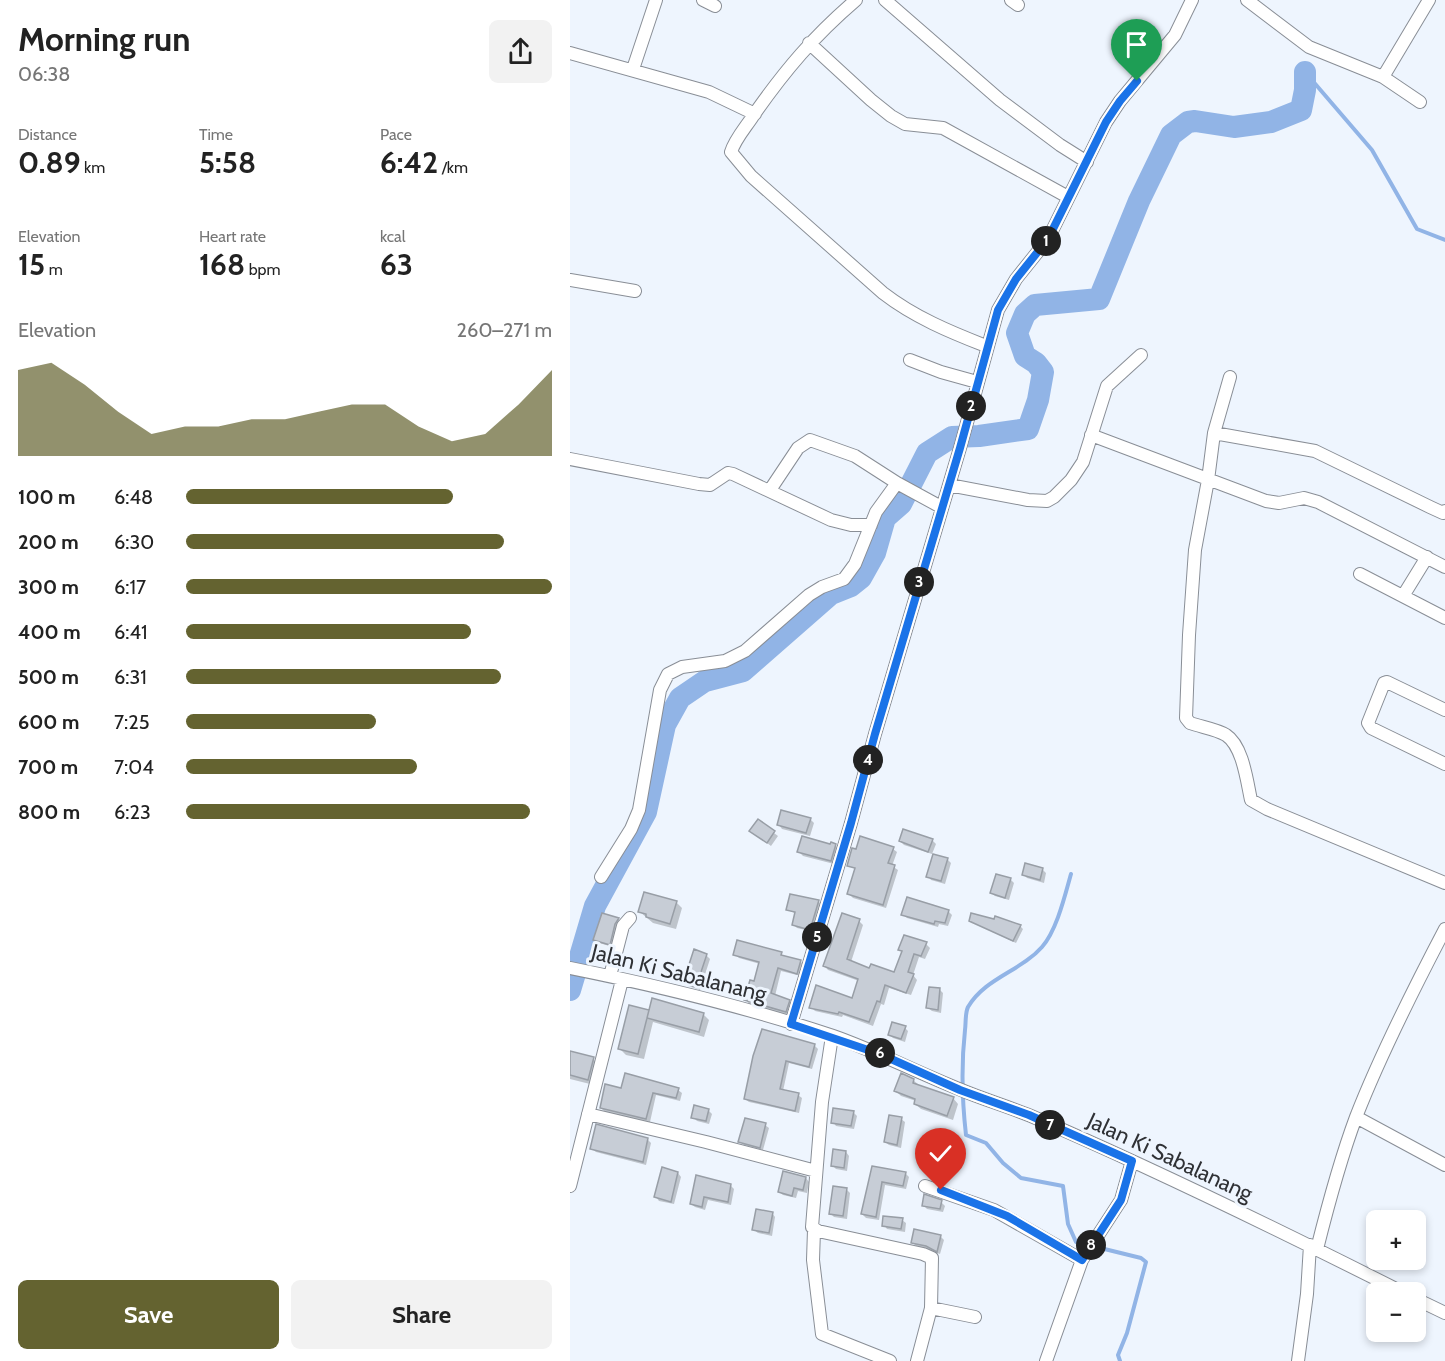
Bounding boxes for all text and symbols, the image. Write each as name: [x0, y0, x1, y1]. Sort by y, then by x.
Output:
text: Morning run: [18, 19, 190, 59]
pin: [1111, 19, 1162, 81]
button: share: [489, 20, 552, 83]
icon: arrive: [1120, 28, 1153, 61]
text: 06:38: [18, 62, 70, 86]
text: Distance: [18, 125, 77, 144]
text: Time: [199, 125, 233, 144]
text: Pace: [380, 125, 412, 144]
text: 0.89: [18, 144, 81, 181]
text: 5:58: [199, 144, 256, 181]
text: 6:42: [380, 144, 438, 181]
text: km: [81, 158, 105, 177]
text: /km: [438, 158, 468, 177]
pin: 1: [1031, 226, 1061, 256]
text: Elevation: [18, 227, 81, 246]
text: Heart rate: [199, 227, 266, 246]
text: kcal: [380, 227, 406, 246]
text: 1: [1043, 231, 1049, 250]
text: 15: [18, 246, 45, 283]
text: 168: [199, 246, 245, 283]
text: 63: [380, 246, 413, 283]
text: m: [45, 260, 63, 279]
text: bpm: [245, 260, 281, 279]
text: Elevation: [18, 318, 96, 342]
text: 260–271 m: [457, 318, 552, 342]
pin: 2: [956, 391, 986, 421]
text: 2: [967, 396, 975, 415]
text: 100 m: [18, 485, 76, 509]
text: 6:48: [114, 485, 153, 509]
text: 200 m: [18, 530, 79, 554]
text: 6:30: [114, 530, 154, 554]
pin: 3: [904, 567, 934, 597]
text: 3: [915, 572, 923, 591]
text: 300 m: [18, 575, 79, 599]
text: 6:17: [114, 575, 146, 599]
text: 400 m: [18, 620, 81, 644]
text: 6:41: [114, 620, 148, 644]
text: 500 m: [18, 665, 79, 689]
text: 6:31: [114, 665, 147, 689]
text: 600 m: [18, 710, 79, 734]
text: 7:25: [114, 710, 150, 734]
pin: 4: [853, 745, 883, 775]
text: 4: [863, 750, 873, 769]
text: 700 m: [18, 755, 78, 779]
text: 7:04: [114, 755, 154, 779]
text: 800 m: [18, 800, 80, 824]
text: 6:23: [114, 800, 151, 824]
pin: 5: [802, 922, 832, 952]
text: 5: [813, 927, 821, 946]
street label: Jalan Ki Sabalanang: [588, 938, 770, 1008]
pin: 6: [865, 1038, 895, 1068]
text: 6: [876, 1043, 885, 1062]
street label: Jalan Ki Sabalanang: [1082, 1106, 1258, 1208]
pin: 7: [1035, 1110, 1065, 1140]
text: 7: [1046, 1115, 1054, 1134]
pin: [915, 1128, 966, 1190]
icon: check: [924, 1137, 957, 1170]
map controls: [1366, 1210, 1426, 1342]
button: +: [1366, 1210, 1426, 1270]
pin: 8: [1076, 1230, 1106, 1260]
text: 8: [1086, 1235, 1096, 1254]
button: Save: [18, 1280, 279, 1349]
button: Share: [291, 1280, 552, 1349]
button: −: [1366, 1282, 1426, 1342]

